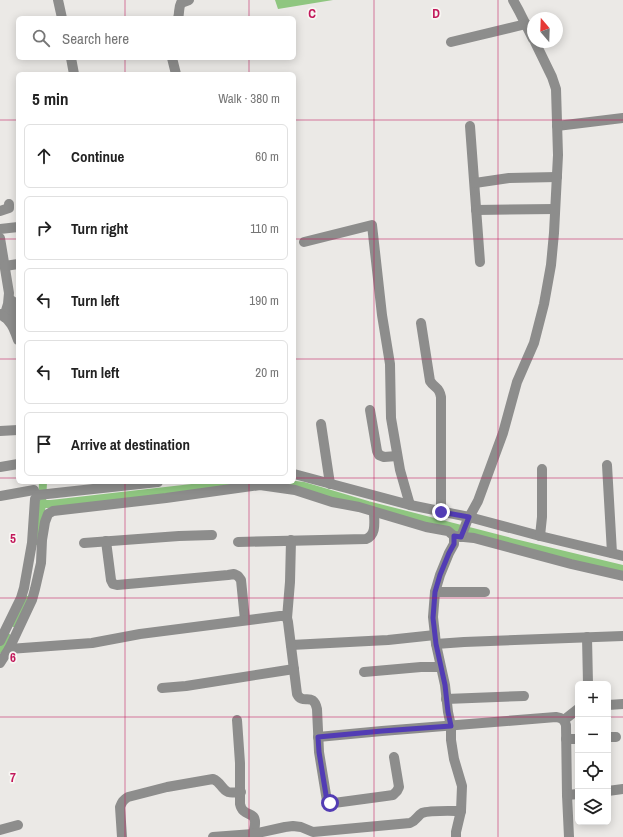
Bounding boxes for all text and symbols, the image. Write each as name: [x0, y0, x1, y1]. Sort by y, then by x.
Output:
text: C: [308, 5, 316, 22]
text: D: [432, 5, 440, 22]
north arrow: [527, 12, 563, 48]
search box: [16, 16, 296, 60]
icon: search: [30, 27, 52, 49]
text: Search here: [62, 28, 129, 49]
text: 5 min: [32, 87, 68, 110]
text: Walk · 380 m: [218, 90, 280, 107]
icon: ahead: [33, 145, 55, 167]
text: Continue: [71, 146, 124, 167]
text: 60 m: [255, 148, 279, 165]
icon: right: [33, 217, 55, 239]
text: Turn right: [71, 218, 128, 239]
text: 110 m: [250, 220, 279, 237]
icon: left: [33, 289, 55, 311]
text: Turn left: [71, 290, 119, 311]
text: 190 m: [249, 292, 279, 309]
icon: left: [33, 361, 55, 383]
text: Turn left: [71, 362, 119, 383]
text: 20 m: [255, 364, 279, 381]
icon: arrive: [33, 433, 55, 455]
text: Arrive at destination: [71, 434, 190, 455]
route end: [432, 503, 450, 521]
text: 5: [10, 530, 16, 547]
text: 6: [10, 649, 16, 666]
map controls: [575, 681, 611, 825]
button: +: [575, 681, 611, 717]
button: −: [575, 717, 611, 753]
button: locate: [575, 753, 611, 789]
text: 7: [10, 769, 16, 786]
button: layers: [575, 789, 611, 825]
route start: [321, 794, 339, 812]

